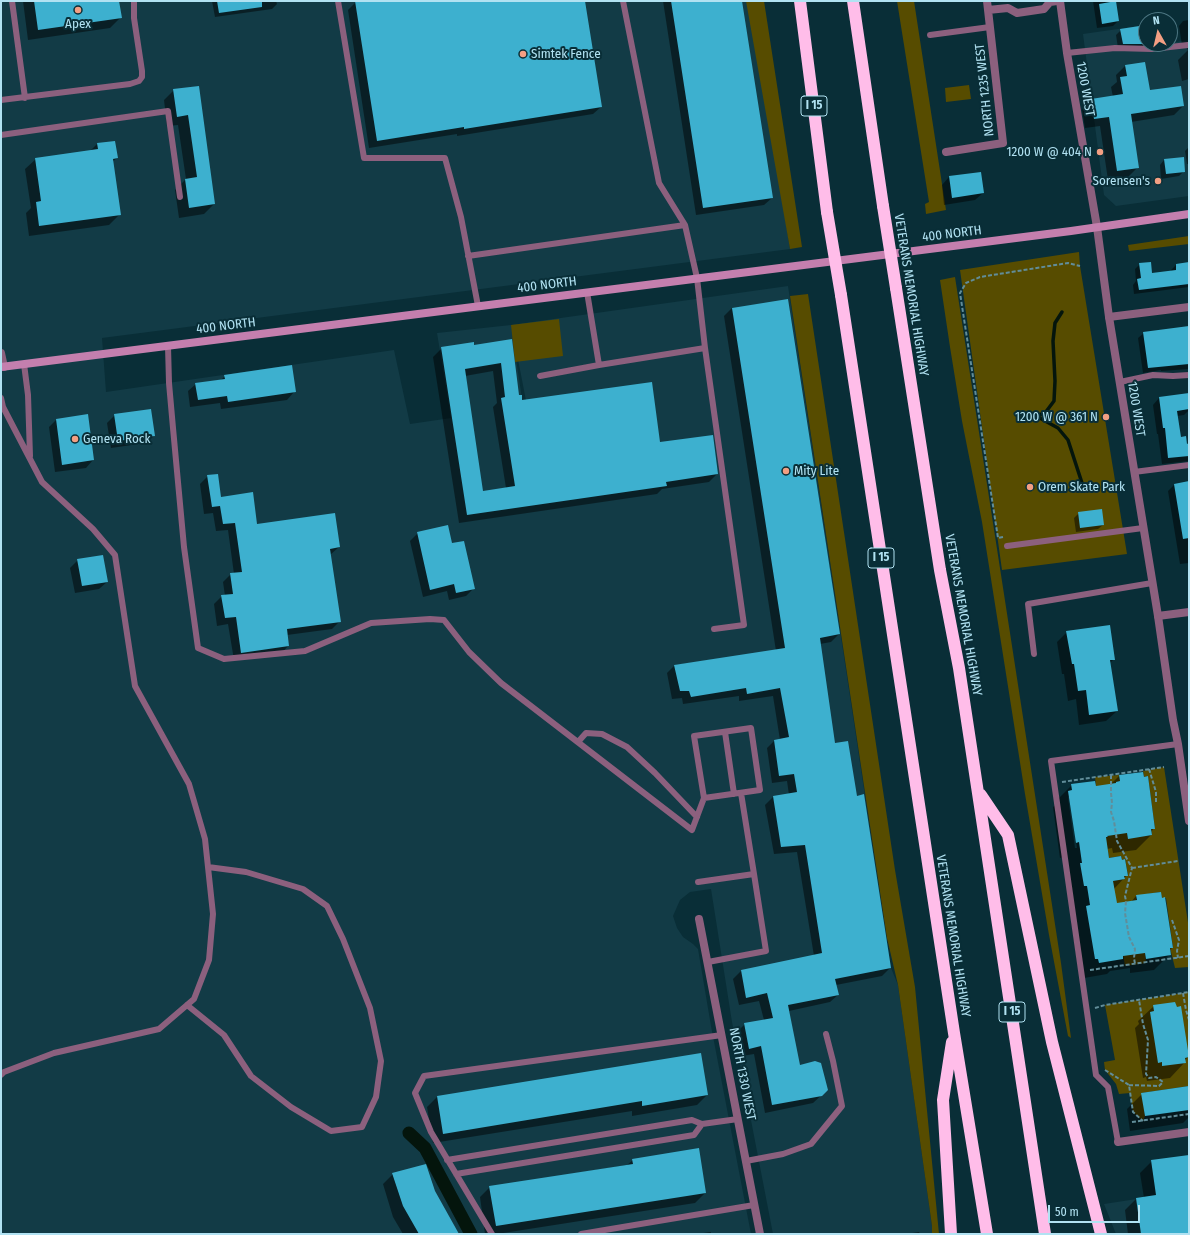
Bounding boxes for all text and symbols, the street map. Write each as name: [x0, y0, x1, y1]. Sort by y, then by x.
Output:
marker: Apex: [73, 5, 83, 15]
north arrow: [1138, 12, 1178, 52]
text: N: [1152, 14, 1161, 28]
place label: Apex: [65, 16, 91, 32]
street label: NORTH 1235 WEST: [972, 43, 998, 137]
place label: Simtek Fence: [531, 46, 601, 62]
marker: Simtek Fence: [518, 49, 528, 59]
street label: 1200 WEST: [1073, 60, 1097, 118]
road number: I 15: [801, 96, 827, 116]
place label: 1200 W @ 404 N: [1006, 144, 1092, 160]
marker: 1200 W @ 404 N: [1095, 147, 1105, 157]
place label: Sorensen's: [1093, 173, 1150, 189]
marker: Sorensen's: [1153, 176, 1163, 186]
street label: VETERANS MEMORIAL HIGHWAY: [890, 213, 932, 377]
street label: 400 NORTH: [921, 223, 983, 245]
street label: 400 NORTH: [516, 274, 578, 296]
street label: 400 NORTH: [195, 315, 257, 337]
street label: 1200 WEST: [1124, 380, 1148, 438]
place label: 1200 W @ 361 N: [1015, 409, 1098, 425]
marker: 1200 W @ 361 N: [1101, 412, 1111, 422]
place label: Geneva Rock: [83, 431, 150, 447]
marker: Geneva Rock: [70, 434, 80, 444]
place label: Mity Lite: [794, 463, 839, 479]
marker: Mity Lite: [781, 466, 791, 476]
place label: Orem Skate Park: [1038, 479, 1125, 495]
marker: Orem Skate Park: [1025, 482, 1035, 492]
street label: VETERANS MEMORIAL HIGHWAY: [941, 533, 985, 697]
road number: I 15: [868, 548, 894, 568]
street label: VETERANS MEMORIAL HIGHWAY: [932, 854, 974, 1018]
road number: I 15: [999, 1002, 1025, 1022]
street label: NORTH 1330 WEST: [725, 1026, 759, 1122]
scale bar: [1050, 1197, 1142, 1223]
text: 50 m: [1055, 1205, 1079, 1219]

